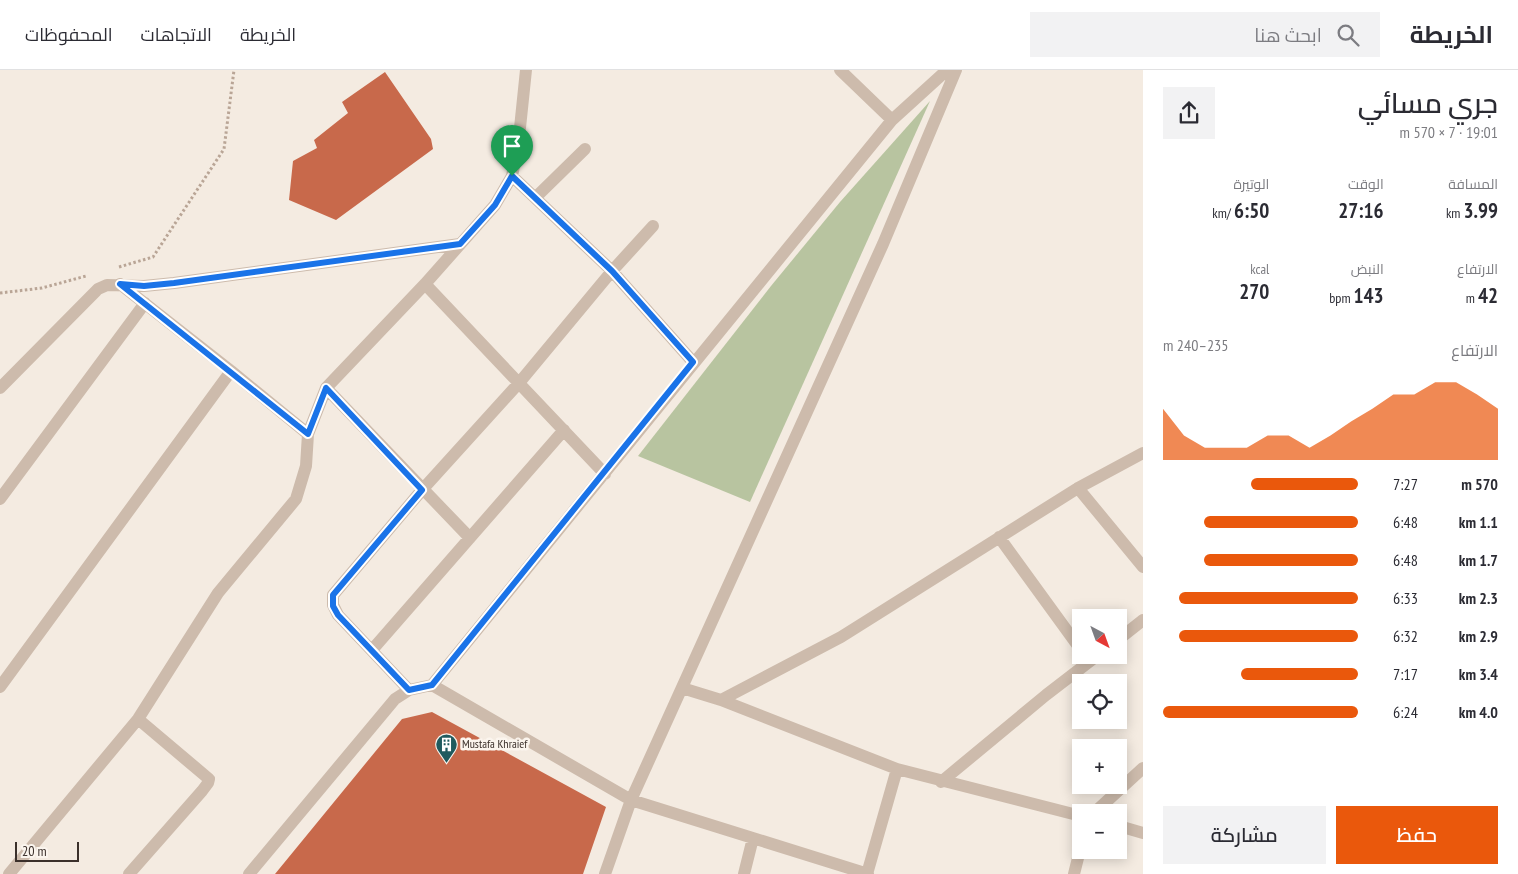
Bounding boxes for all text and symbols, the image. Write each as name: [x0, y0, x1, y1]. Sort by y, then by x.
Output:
search box: [1030, 12, 1380, 57]
text: الخريطة: [1410, 19, 1493, 50]
icon: search: [1334, 21, 1362, 49]
text: المحفوظات: [25, 23, 113, 46]
text: الاتجاهات: [141, 23, 212, 46]
text: الخريطة: [240, 23, 296, 46]
text: ابحث هنا: [1254, 23, 1322, 47]
text: جري مسائي: [1358, 84, 1498, 121]
button: share: [1163, 87, 1215, 139]
text: 19:01 · 7 × 570 m: [1400, 122, 1498, 142]
pin: [491, 125, 533, 176]
icon: arrive: [498, 132, 526, 160]
text: الوتيرة: [1233, 175, 1269, 193]
text: الوقت: [1348, 175, 1384, 193]
text: المسافة: [1448, 175, 1498, 193]
text: 6:50: [1234, 197, 1269, 224]
text: 27:16: [1338, 197, 1384, 224]
text: 3.99: [1463, 197, 1498, 224]
text: /km: [1212, 204, 1234, 222]
text: km: [1446, 204, 1463, 222]
text: kcal: [1250, 260, 1269, 278]
text: النبض: [1351, 260, 1384, 278]
text: الارتفاع: [1457, 260, 1498, 278]
text: 270: [1239, 278, 1269, 305]
text: 143: [1354, 282, 1384, 309]
text: 42: [1478, 282, 1498, 309]
text: bpm: [1329, 289, 1354, 307]
text: m: [1466, 289, 1478, 307]
text: 235–240 m: [1163, 335, 1229, 355]
text: الارتفاع: [1451, 340, 1498, 360]
text: 7:27: [1393, 474, 1418, 494]
text: 570 m: [1461, 474, 1498, 494]
text: 6:48: [1393, 512, 1418, 532]
text: 1.1 km: [1459, 512, 1498, 532]
text: 6:48: [1393, 550, 1418, 570]
text: 1.7 km: [1459, 550, 1498, 570]
text: 6:33: [1393, 588, 1418, 608]
text: 2.3 km: [1459, 588, 1498, 608]
north arrow: [1072, 609, 1128, 664]
map controls: [1072, 609, 1127, 859]
text: 6:32: [1393, 626, 1418, 646]
text: 2.9 km: [1459, 626, 1498, 646]
text: 7:17: [1393, 664, 1418, 684]
text: 3.4 km: [1459, 664, 1498, 684]
button: locate: [1072, 674, 1127, 729]
text: 6:24: [1393, 702, 1418, 722]
text: 4.0 km: [1459, 702, 1498, 722]
building icon: Mustafa Khraief: [434, 732, 458, 763]
place label: Mustafa Khraief: [462, 736, 528, 751]
button: +: [1072, 739, 1127, 794]
button: −: [1072, 804, 1127, 859]
button: مشاركة: [1163, 806, 1326, 864]
button: حفظ: [1336, 806, 1498, 864]
scale bar: [15, 839, 79, 862]
text: 20 m: [22, 842, 47, 860]

